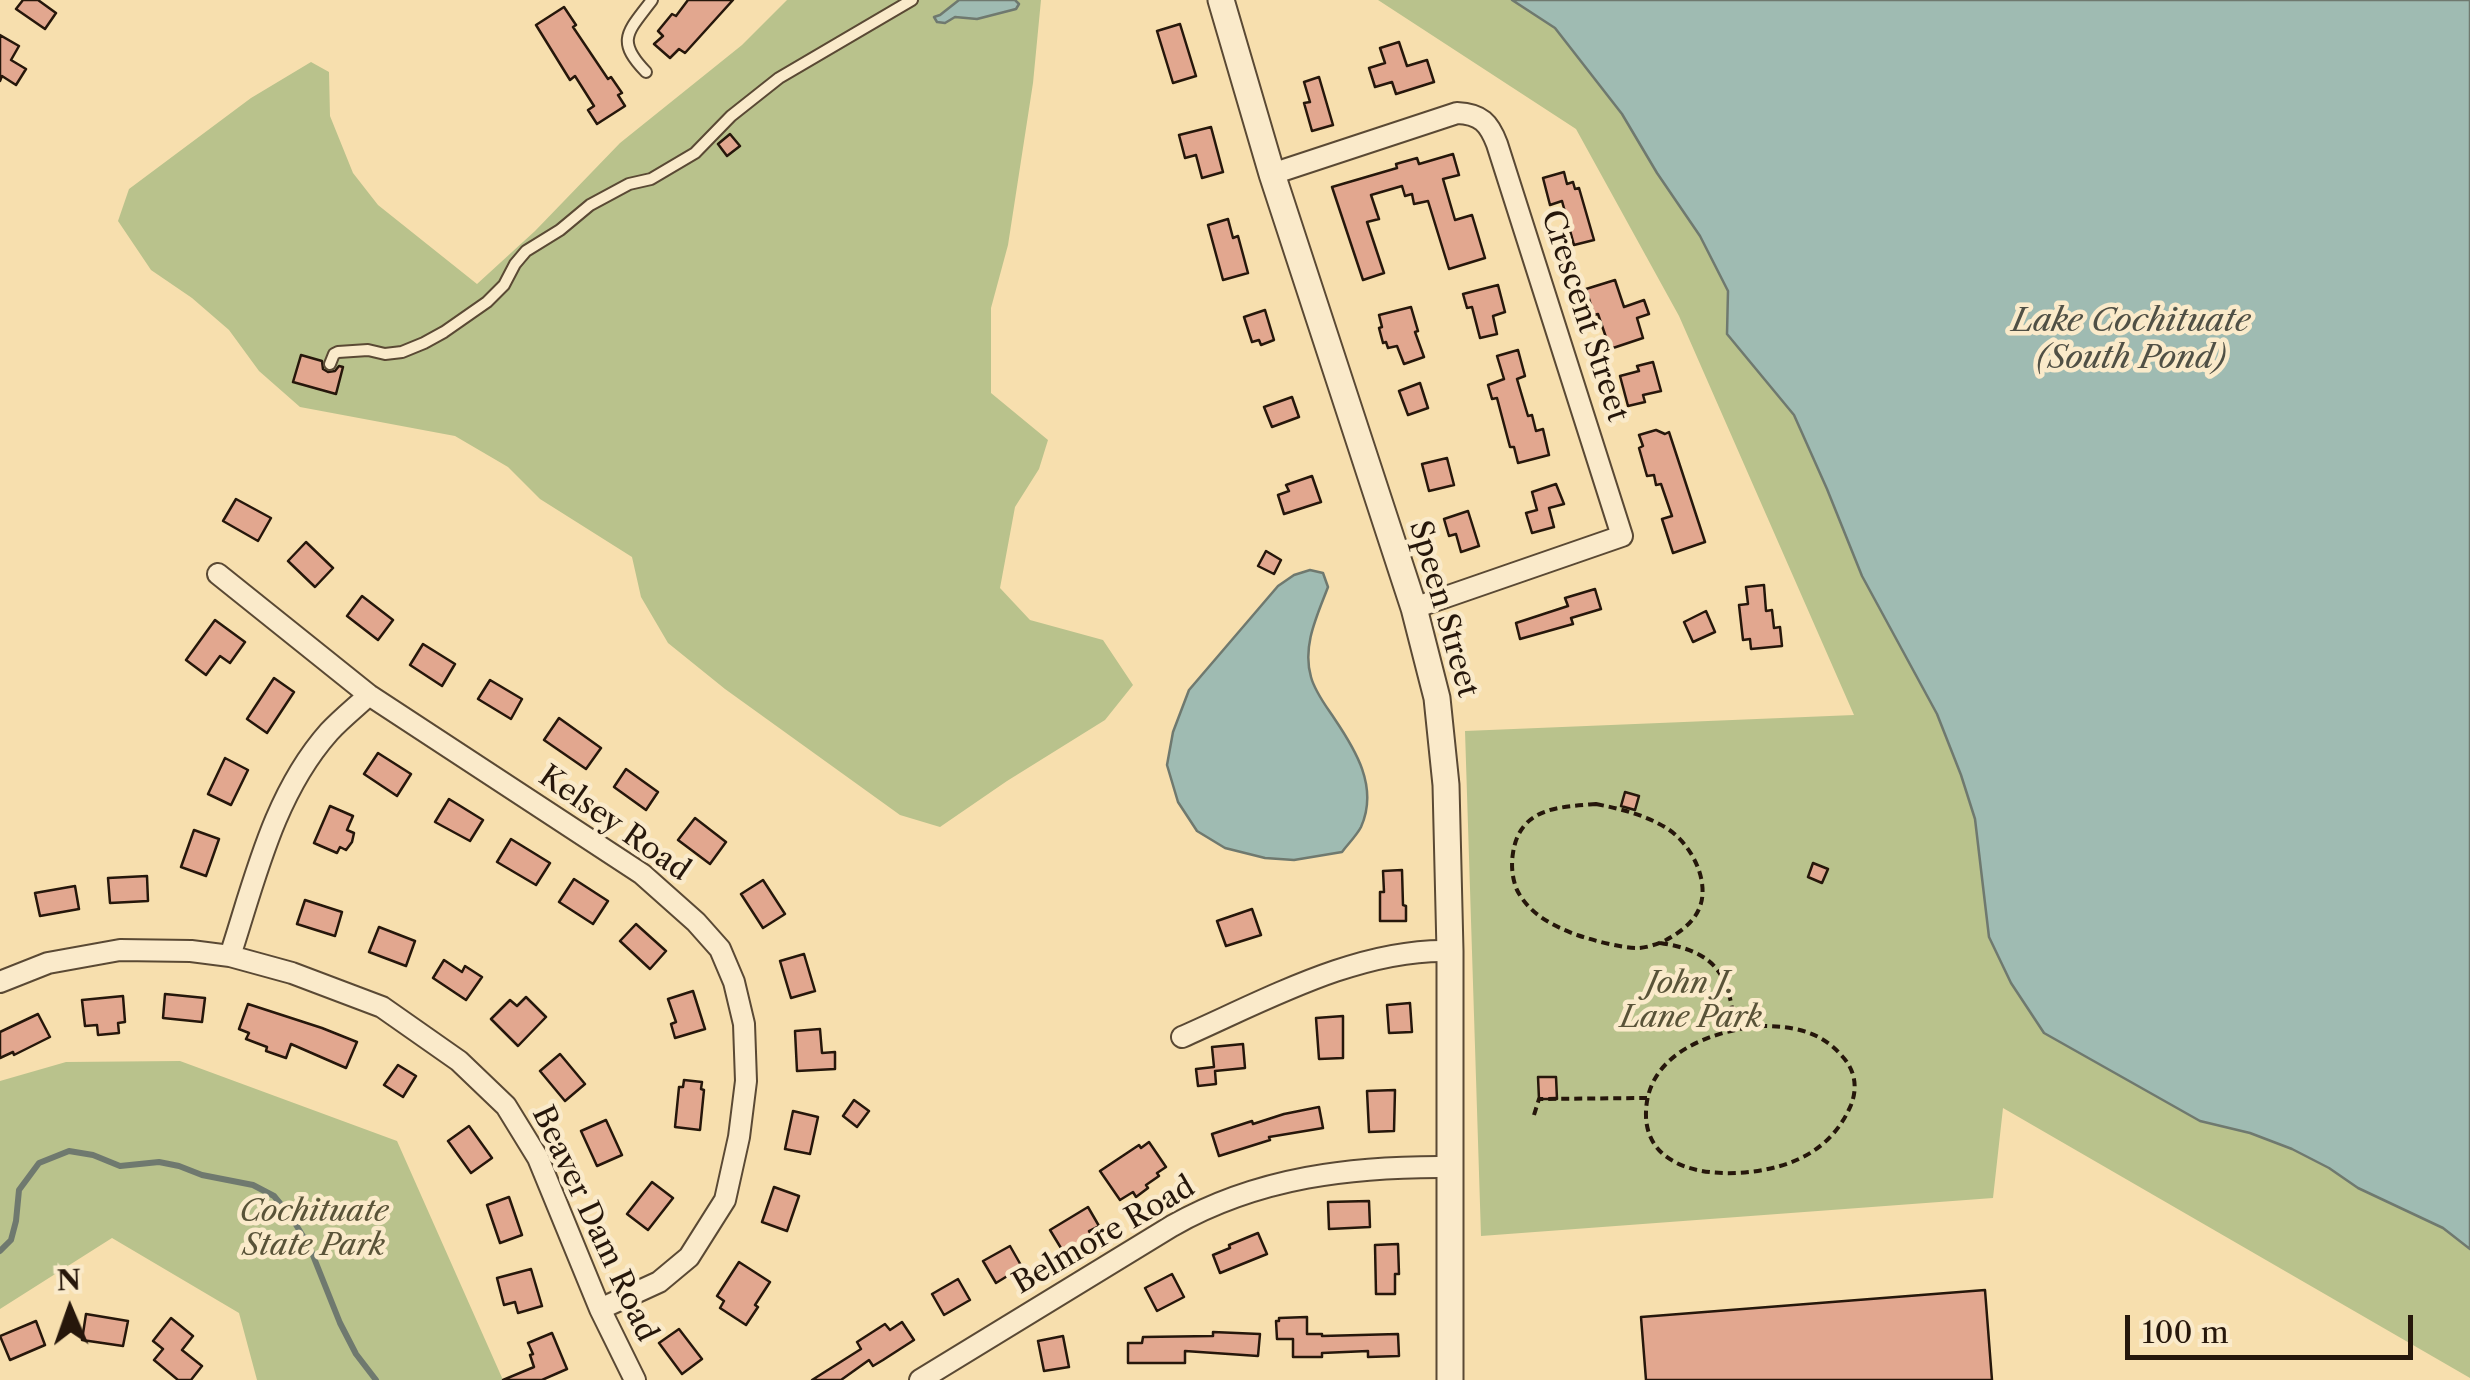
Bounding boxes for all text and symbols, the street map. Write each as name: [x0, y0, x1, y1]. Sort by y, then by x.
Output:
street label: Crescent Street: [1533, 206, 1635, 426]
water label: Lake Cochituate (South Pond): [2012, 303, 2250, 378]
street label: Speen Street: [1401, 517, 1485, 701]
street label: Kelsey Road: [531, 759, 697, 889]
park label: John J. Lane Park: [1620, 966, 1762, 1036]
street label: Beaver Dam Road: [524, 1100, 664, 1348]
street label: Belmore Road: [1007, 1169, 1201, 1303]
park label: Cochituate State Park: [239, 1194, 389, 1264]
north arrow: [20, 1260, 120, 1360]
text: N: [56, 1263, 82, 1297]
scale bar: [2130, 1295, 2418, 1357]
text: 100 m: [2142, 1314, 2229, 1351]

